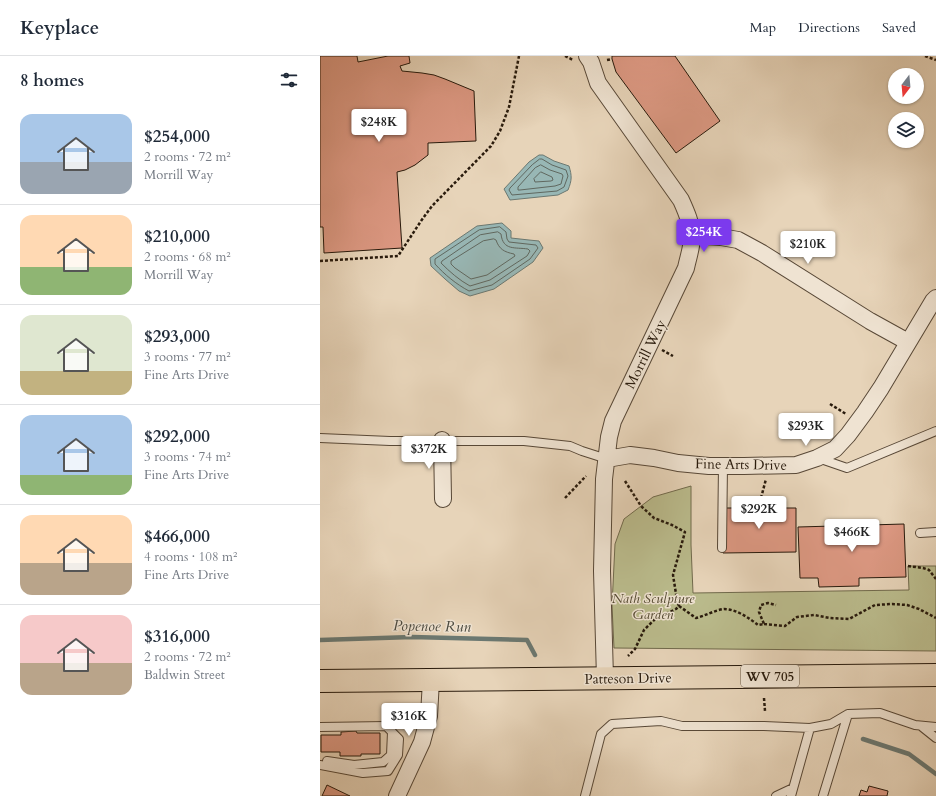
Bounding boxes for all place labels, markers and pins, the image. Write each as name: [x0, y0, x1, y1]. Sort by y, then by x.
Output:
pin: $248K: [351, 109, 407, 143]
pin: $254K: [676, 219, 732, 253]
pin: $210K: [780, 231, 836, 265]
pin: $293K: [778, 413, 834, 447]
pin: $372K: [401, 436, 457, 470]
pin: $292K: [731, 496, 787, 530]
pin: $466K: [824, 519, 880, 553]
pin: $316K: [381, 703, 437, 737]

